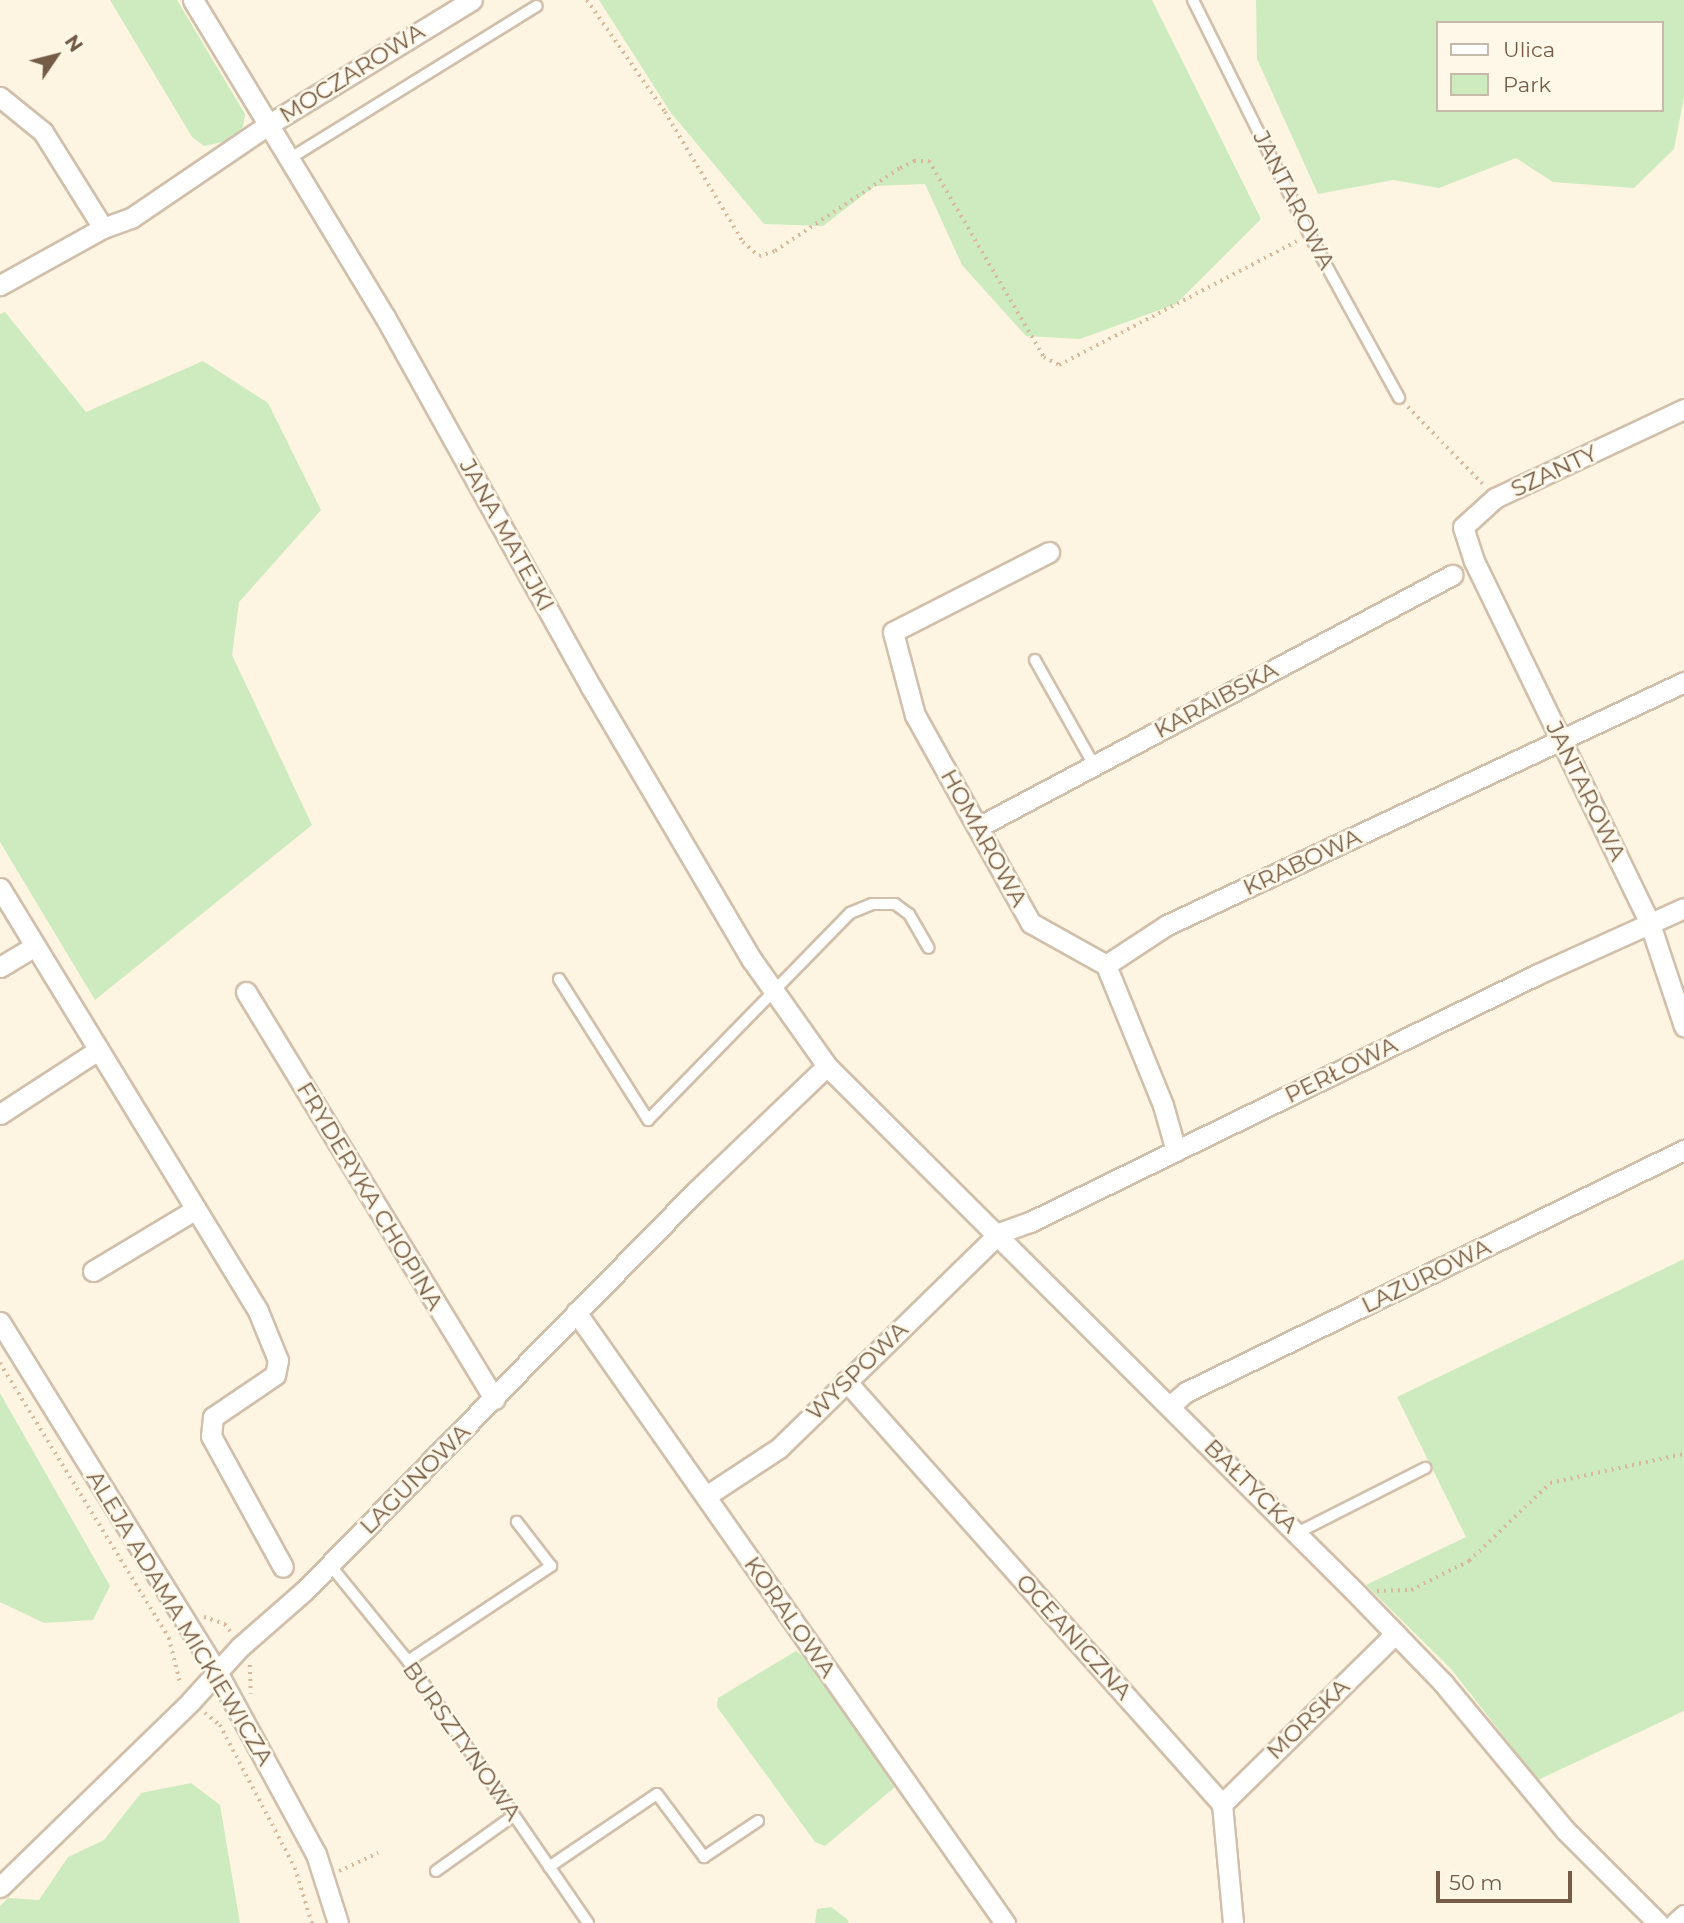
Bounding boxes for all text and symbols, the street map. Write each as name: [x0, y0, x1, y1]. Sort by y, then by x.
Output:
street label: MOCZAROWA: [274, 17, 430, 129]
north arrow: [21, 21, 91, 91]
legend: [1436, 21, 1663, 112]
text: N: [60, 31, 87, 57]
text: Ulica: [1503, 37, 1555, 62]
text: Park: [1503, 72, 1551, 97]
street label: JANTAROWA: [1247, 126, 1341, 274]
street label: SZANTY: [1506, 439, 1602, 503]
street label: JANA MATEJKI: [454, 454, 560, 616]
street label: KARAIBSKA: [1149, 656, 1283, 744]
street label: JANTAROWA: [1540, 717, 1632, 865]
street label: HOMAROWA: [935, 764, 1033, 912]
street label: KRABOWA: [1239, 823, 1365, 901]
street label: PERŁOWA: [1280, 1031, 1402, 1109]
street label: FRYDERYKA CHOPINA: [291, 1077, 449, 1315]
street label: LAZUROWA: [1357, 1233, 1495, 1319]
street label: WYSPOWA: [801, 1316, 913, 1426]
street label: LAGUNOWA: [354, 1418, 476, 1540]
street label: BAŁTYCKA: [1198, 1433, 1304, 1539]
street label: ALEJA ADAMA MICKIEWICZA: [81, 1466, 279, 1770]
street label: KORALOWA: [738, 1551, 842, 1683]
street label: OCEANICZNA: [1010, 1568, 1138, 1706]
street label: BURSZTYNOWA: [397, 1656, 527, 1826]
street label: MORSKA: [1261, 1673, 1355, 1765]
scale bar: [1439, 1856, 1576, 1900]
text: 50 m: [1449, 1870, 1503, 1895]

